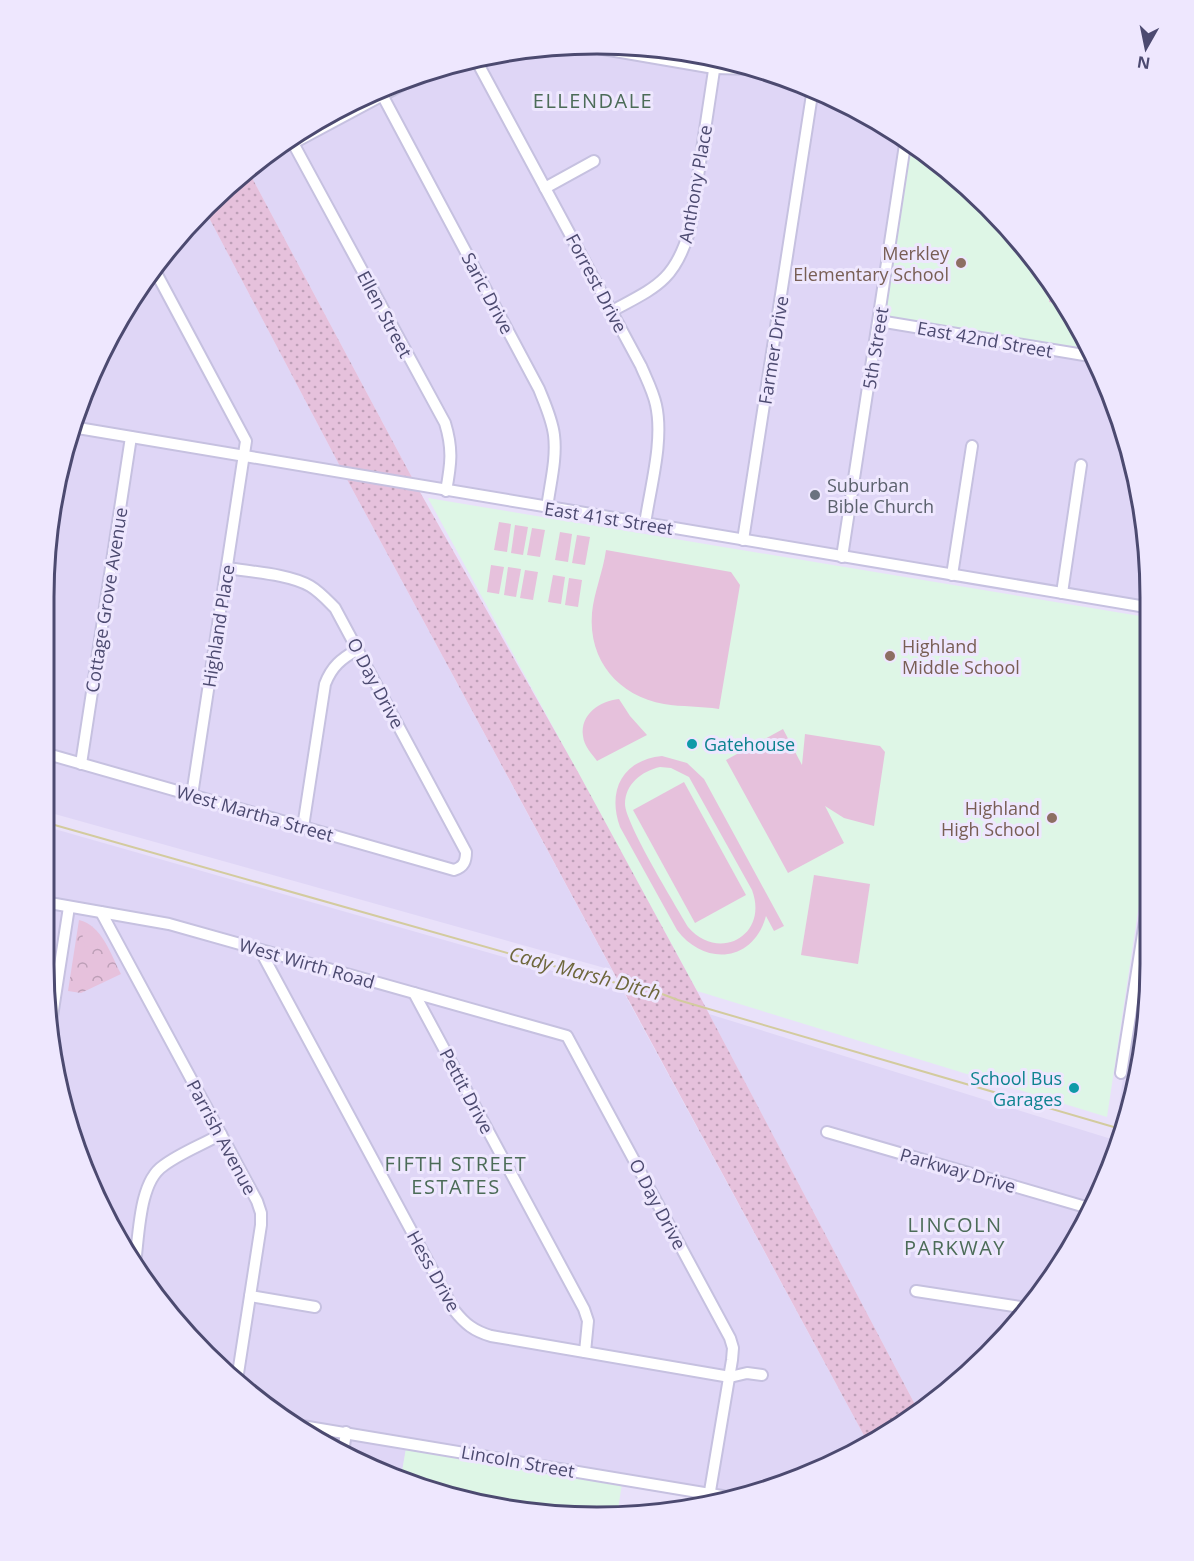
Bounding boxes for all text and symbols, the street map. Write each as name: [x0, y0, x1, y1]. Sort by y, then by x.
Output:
north arrow: [1116, 18, 1176, 78]
text: N: [1136, 51, 1152, 75]
district label: ELLENDALE: [533, 87, 653, 114]
street label: Anthony Place: [673, 123, 717, 245]
street label: Forrest Drive: [561, 229, 633, 337]
place label: Merkley Elementary School: [793, 241, 950, 286]
street label: Saric Drive: [456, 248, 520, 338]
marker: Merkley Elementary School: [954, 256, 968, 270]
street label: Ellen Street: [352, 266, 418, 362]
street label: Farmer Drive: [753, 294, 793, 406]
street label: 5th Street: [857, 305, 893, 391]
street label: East 42nd Street: [915, 315, 1055, 363]
place label: Suburban Bible Church: [827, 473, 934, 518]
marker: Suburban Bible Church: [808, 488, 822, 502]
street label: East 41st Street: [543, 496, 675, 540]
street label: Cottage Grove Avenue: [79, 506, 133, 694]
street label: Highland Place: [196, 563, 240, 689]
street label: O Day Drive: [342, 633, 410, 733]
place label: Highland Middle School: [902, 634, 1020, 679]
marker: Highland Middle School: [883, 649, 897, 663]
place label: Gatehouse: [704, 732, 795, 756]
marker: Gatehouse: [685, 737, 699, 751]
street label: West Martha Street: [174, 779, 336, 847]
place label: Highland High School: [941, 796, 1040, 841]
marker: Highland High School: [1045, 811, 1059, 825]
street label: West Wirth Road: [236, 932, 378, 994]
water label: Cady Marsh Ditch: [506, 940, 664, 1006]
street label: Pettit Drive: [434, 1044, 500, 1138]
place label: School Bus Garages: [970, 1066, 1062, 1111]
street label: Parrish Avenue: [182, 1075, 262, 1199]
marker: School Bus Garages: [1067, 1081, 1081, 1095]
street label: Parkway Drive: [897, 1142, 1019, 1198]
district label: FIFTH STREET ESTATES: [385, 1150, 527, 1200]
street label: O Day Drive: [624, 1154, 692, 1254]
district label: LINCOLN PARKWAY: [904, 1211, 1006, 1261]
street label: Hess Drive: [402, 1226, 466, 1316]
street label: Lincoln Street: [459, 1439, 577, 1483]

